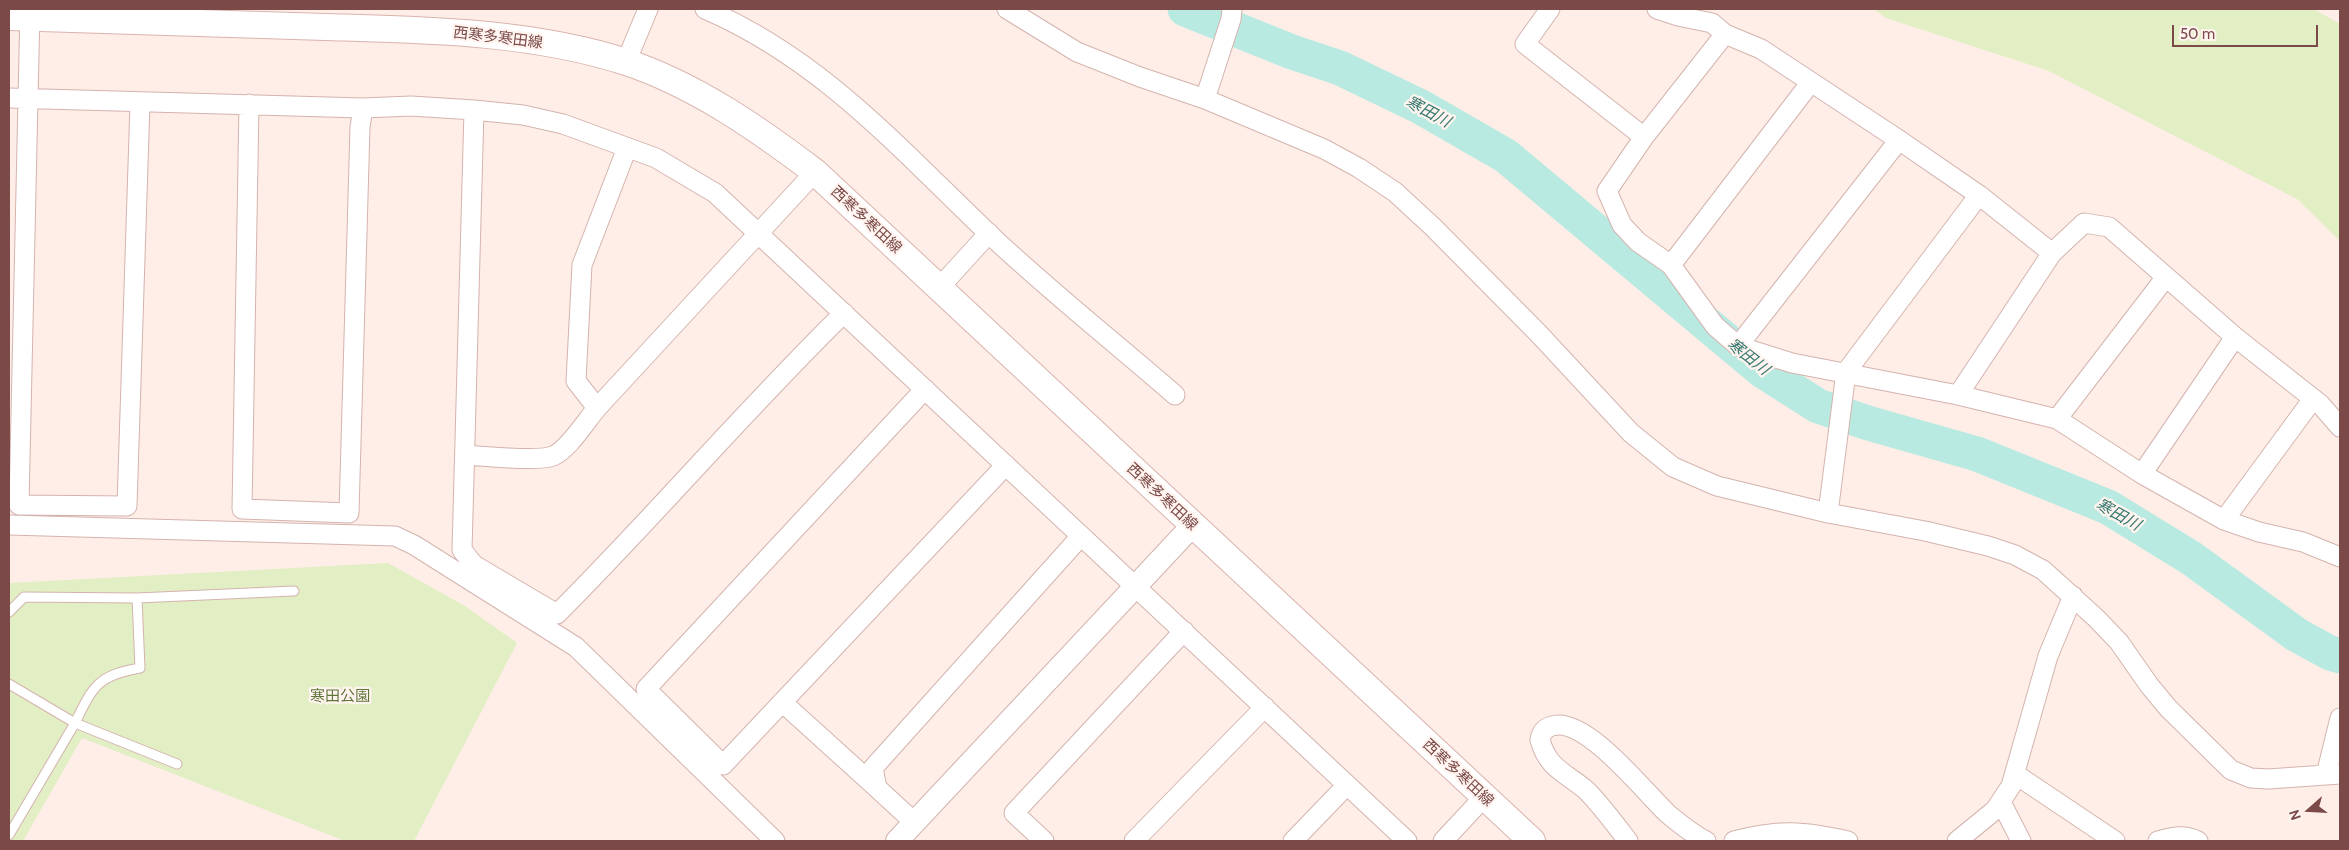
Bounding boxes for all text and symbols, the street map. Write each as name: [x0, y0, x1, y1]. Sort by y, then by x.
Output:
scale bar: [2174, 15, 2320, 47]
street label: 西寒多寒田線: [452, 24, 544, 52]
text: 50 m: [2180, 25, 2215, 43]
water label: 寒田川: [1402, 92, 1454, 132]
street label: 西寒多寒田線: [827, 183, 905, 257]
water label: 寒田川: [1723, 335, 1773, 379]
street label: 西寒多寒田線: [1123, 460, 1201, 534]
water label: 寒田川: [2092, 495, 2144, 535]
park label: 寒田公園: [310, 688, 370, 706]
street label: 西寒多寒田線: [1419, 736, 1497, 810]
north arrow: [2284, 785, 2334, 835]
text: N: [2285, 807, 2305, 822]

